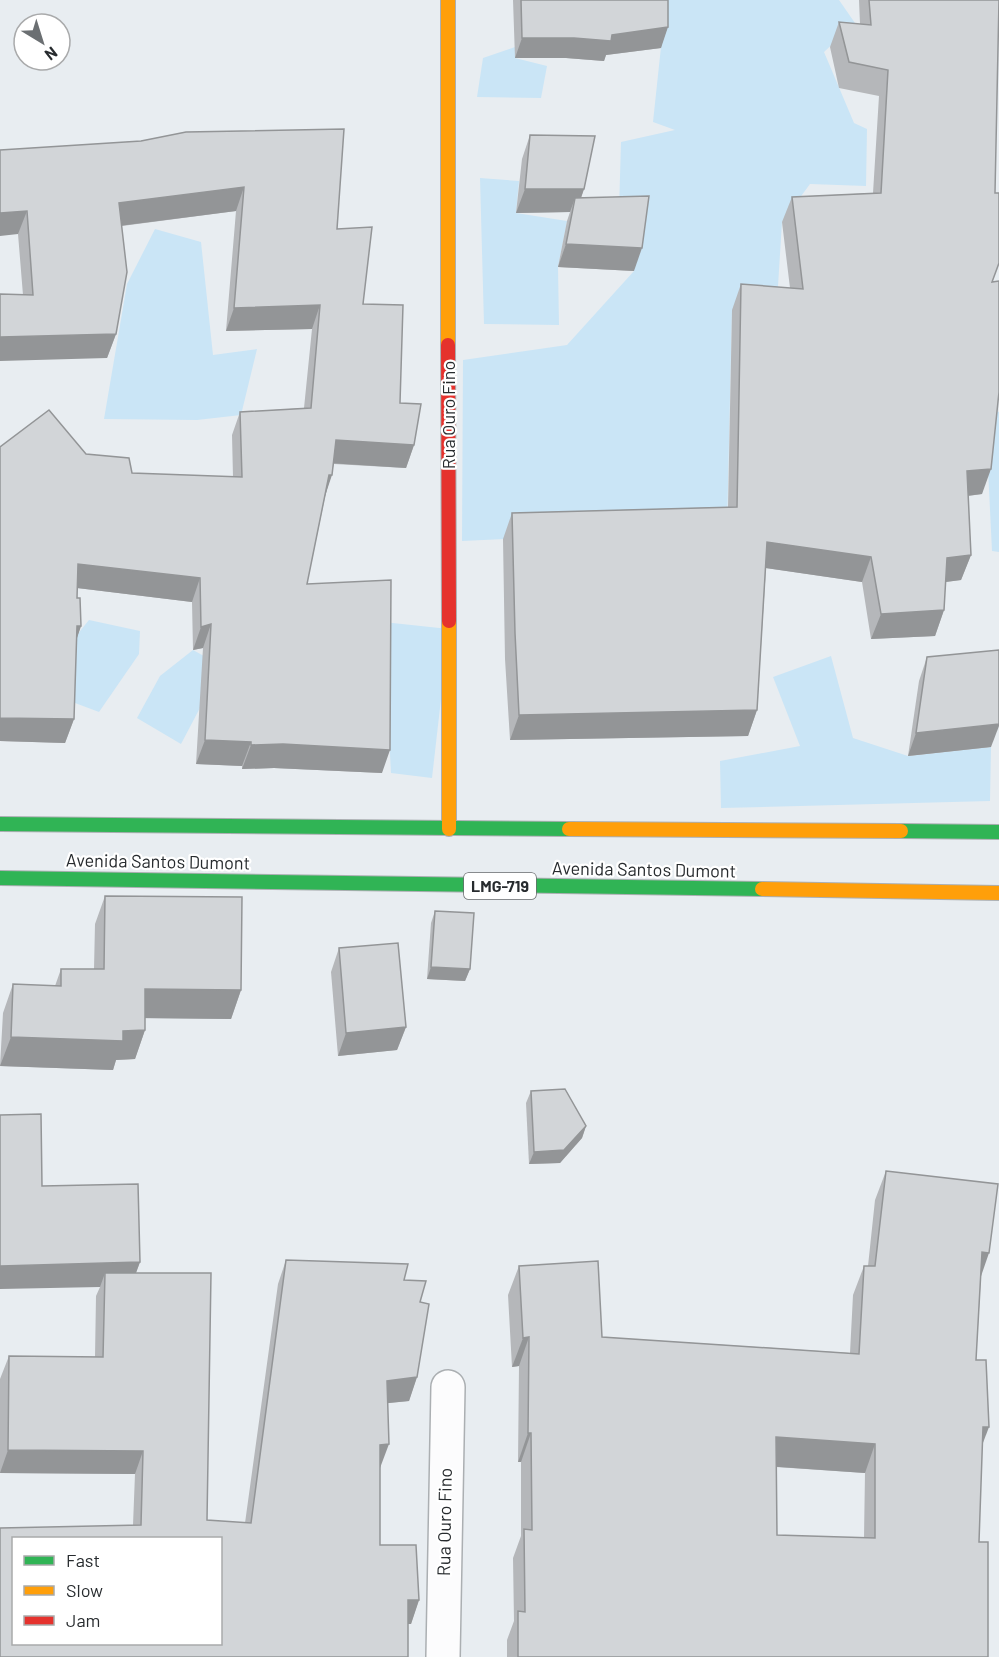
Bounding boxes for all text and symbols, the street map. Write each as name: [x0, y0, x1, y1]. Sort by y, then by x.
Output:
north arrow: [12, 12, 72, 72]
text: N: [42, 43, 62, 65]
street label: Rua Ouro Fino: [437, 361, 459, 469]
street label: Avenida Santos Dumont: [66, 848, 250, 874]
street label: Avenida Santos Dumont: [552, 856, 736, 882]
road number: LMG-719: [464, 873, 536, 899]
street label: Rua Ouro Fino: [432, 1468, 456, 1576]
legend: [12, 1537, 222, 1645]
text: Fast: [66, 1549, 100, 1571]
text: Slow: [66, 1579, 103, 1601]
text: Jam: [66, 1609, 100, 1631]

